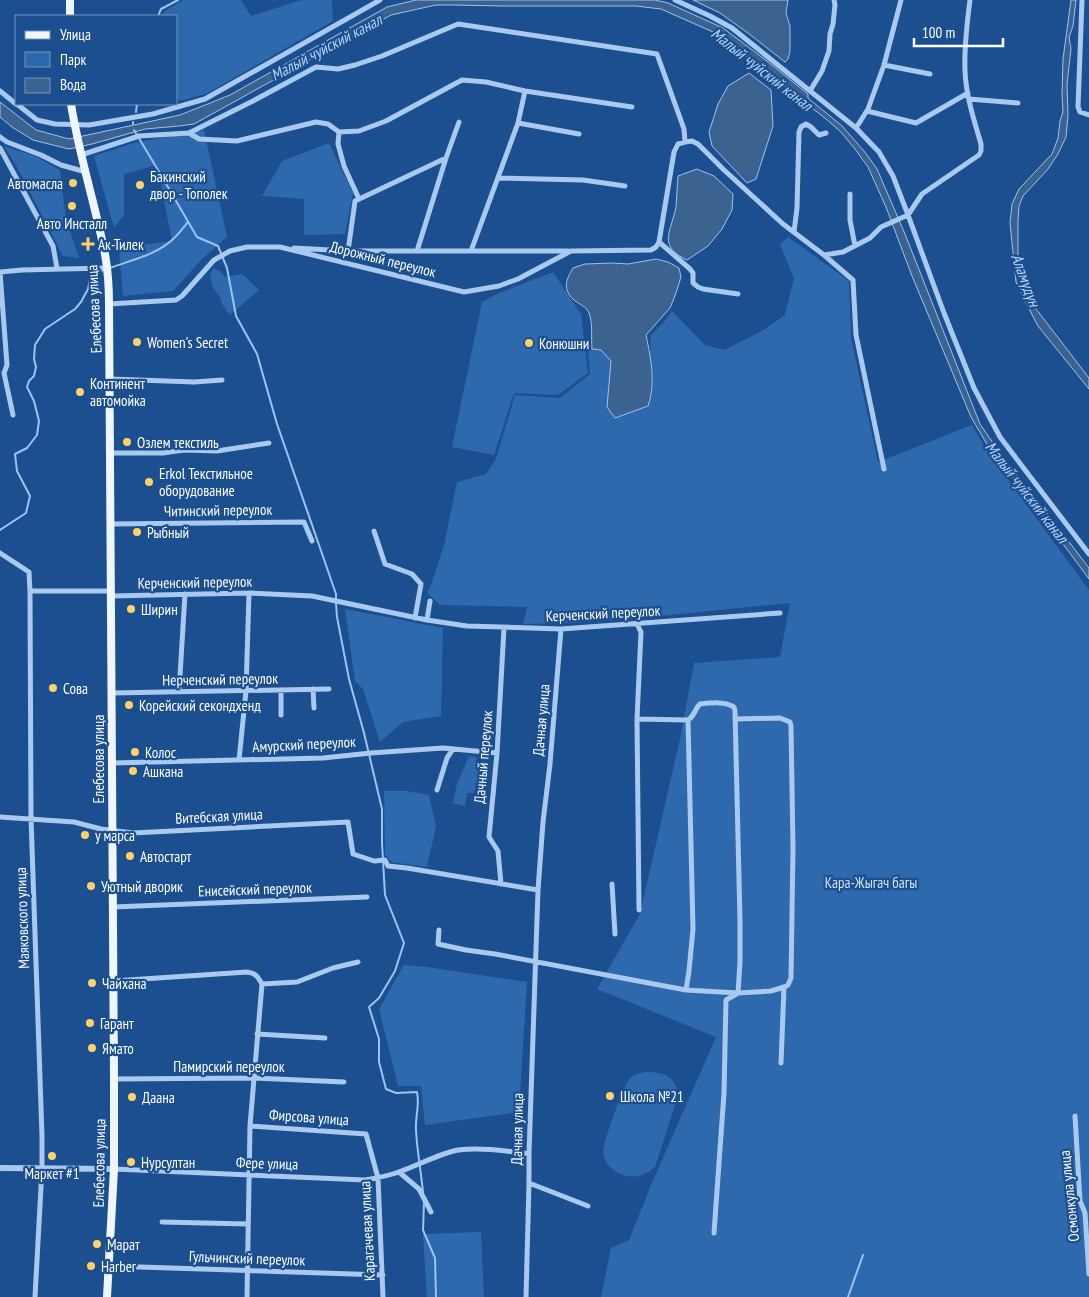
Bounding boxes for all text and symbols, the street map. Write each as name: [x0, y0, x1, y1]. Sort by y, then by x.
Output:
water label: Малый чуйский канал: [267, 9, 386, 85]
legend: [15, 15, 178, 105]
scale bar: [914, 15, 1003, 47]
water label: Малый чуйский канал: [707, 23, 818, 116]
text: 100 m: [922, 23, 955, 42]
text: Улица: [60, 25, 91, 44]
text: Парк: [60, 50, 86, 69]
text: Вода: [60, 75, 86, 94]
place label: Бакинский двор - Тополек: [150, 167, 228, 203]
place label: Автомасла: [8, 174, 63, 193]
marker: Автомасла: [67, 177, 79, 189]
marker: Бакинский двор - Тополек: [134, 179, 146, 191]
marker: Авто Инсталл: [66, 200, 78, 212]
place label: Авто Инсталл: [37, 214, 107, 233]
place label: Ак-Тилек: [98, 235, 144, 254]
street label: Дорожный переулок: [328, 237, 438, 281]
marker: Ак-Тилек: [82, 238, 94, 250]
water label: Аламүдүн: [1007, 251, 1046, 311]
street label: Елебесова улица: [82, 264, 106, 354]
place label: Women's Secret: [147, 333, 228, 352]
place label: Конюшни: [539, 334, 589, 353]
marker: Women's Secret: [131, 336, 143, 348]
marker: Конюшни: [523, 337, 535, 349]
place label: Континент автомойка: [90, 374, 146, 410]
marker: Континент автомойка: [74, 386, 86, 398]
place label: Озлем текстиль: [137, 433, 219, 452]
marker: Озлем текстиль: [121, 436, 133, 448]
water label: Малый чуйский канал: [981, 437, 1074, 548]
place label: Erkol Текстильное оборудование: [159, 464, 253, 500]
marker: Erkol Текстильное оборудование: [143, 476, 155, 488]
street label: Читинский переулок: [164, 500, 272, 520]
place label: Рыбный: [147, 523, 189, 542]
marker: Рыбный: [131, 526, 143, 538]
street label: Керченский переулок: [138, 571, 253, 592]
place label: Ширин: [141, 600, 178, 619]
street label: Керченский переулок: [545, 601, 661, 625]
marker: Ширин: [125, 603, 137, 615]
street label: Нерченский переулок: [162, 668, 278, 690]
place label: Сова: [63, 679, 88, 698]
marker: Сова: [47, 682, 59, 694]
street label: Дачная улица: [528, 683, 554, 757]
place label: Корейский секондхенд: [139, 696, 261, 715]
marker: Корейский секондхенд: [123, 699, 135, 711]
street label: Дачный переулок: [469, 709, 497, 804]
street label: Елебесова улица: [89, 715, 108, 803]
street label: Амурский переулок: [252, 732, 356, 756]
place label: Колос: [145, 743, 177, 762]
marker: Колос: [129, 746, 141, 758]
place label: Ашкана: [143, 762, 183, 781]
marker: Ашкана: [127, 765, 139, 777]
street label: Витебская улица: [175, 804, 263, 828]
place label: у марса: [95, 826, 135, 845]
marker: у марса: [79, 829, 91, 841]
place label: Автостарт: [140, 847, 192, 866]
marker: Автостарт: [124, 850, 136, 862]
street label: Маяковского улица: [11, 867, 33, 969]
park label: Кара-Жыгач багы: [825, 873, 917, 892]
place label: Уютный дворик: [101, 877, 183, 896]
street label: Енисейский переулок: [198, 878, 312, 900]
marker: Уютный дворик: [85, 880, 97, 892]
place label: Чайхана: [102, 974, 147, 993]
marker: Чайхана: [86, 977, 98, 989]
place label: Гарант: [100, 1014, 134, 1033]
marker: Гарант: [84, 1017, 96, 1029]
place label: Ямато: [102, 1039, 134, 1058]
marker: Ямато: [86, 1042, 98, 1054]
street label: Памирский переулок: [173, 1057, 285, 1076]
place label: Школа №21: [620, 1087, 684, 1106]
place label: Даана: [142, 1088, 175, 1107]
marker: Школа №21: [604, 1090, 616, 1102]
marker: Даана: [126, 1091, 138, 1103]
street label: Дачная улица: [507, 1093, 527, 1165]
street label: Фирсова улица: [268, 1105, 350, 1129]
street label: Елебесова улица: [89, 1118, 109, 1208]
street label: Осмонкула улица: [1055, 1149, 1083, 1243]
marker: Маркет #1: [46, 1150, 58, 1162]
street label: Фере улица: [236, 1152, 298, 1174]
place label: Нурсултан: [141, 1153, 195, 1172]
marker: Нурсултан: [125, 1156, 137, 1168]
place label: Маркет #1: [24, 1164, 80, 1183]
street label: Карагачевая улица: [355, 1180, 379, 1282]
place label: Марат: [107, 1235, 140, 1254]
marker: Марат: [91, 1238, 103, 1250]
street label: Гульчинский переулок: [189, 1246, 306, 1270]
place label: Harber: [101, 1257, 137, 1276]
marker: Harber: [85, 1260, 97, 1272]

